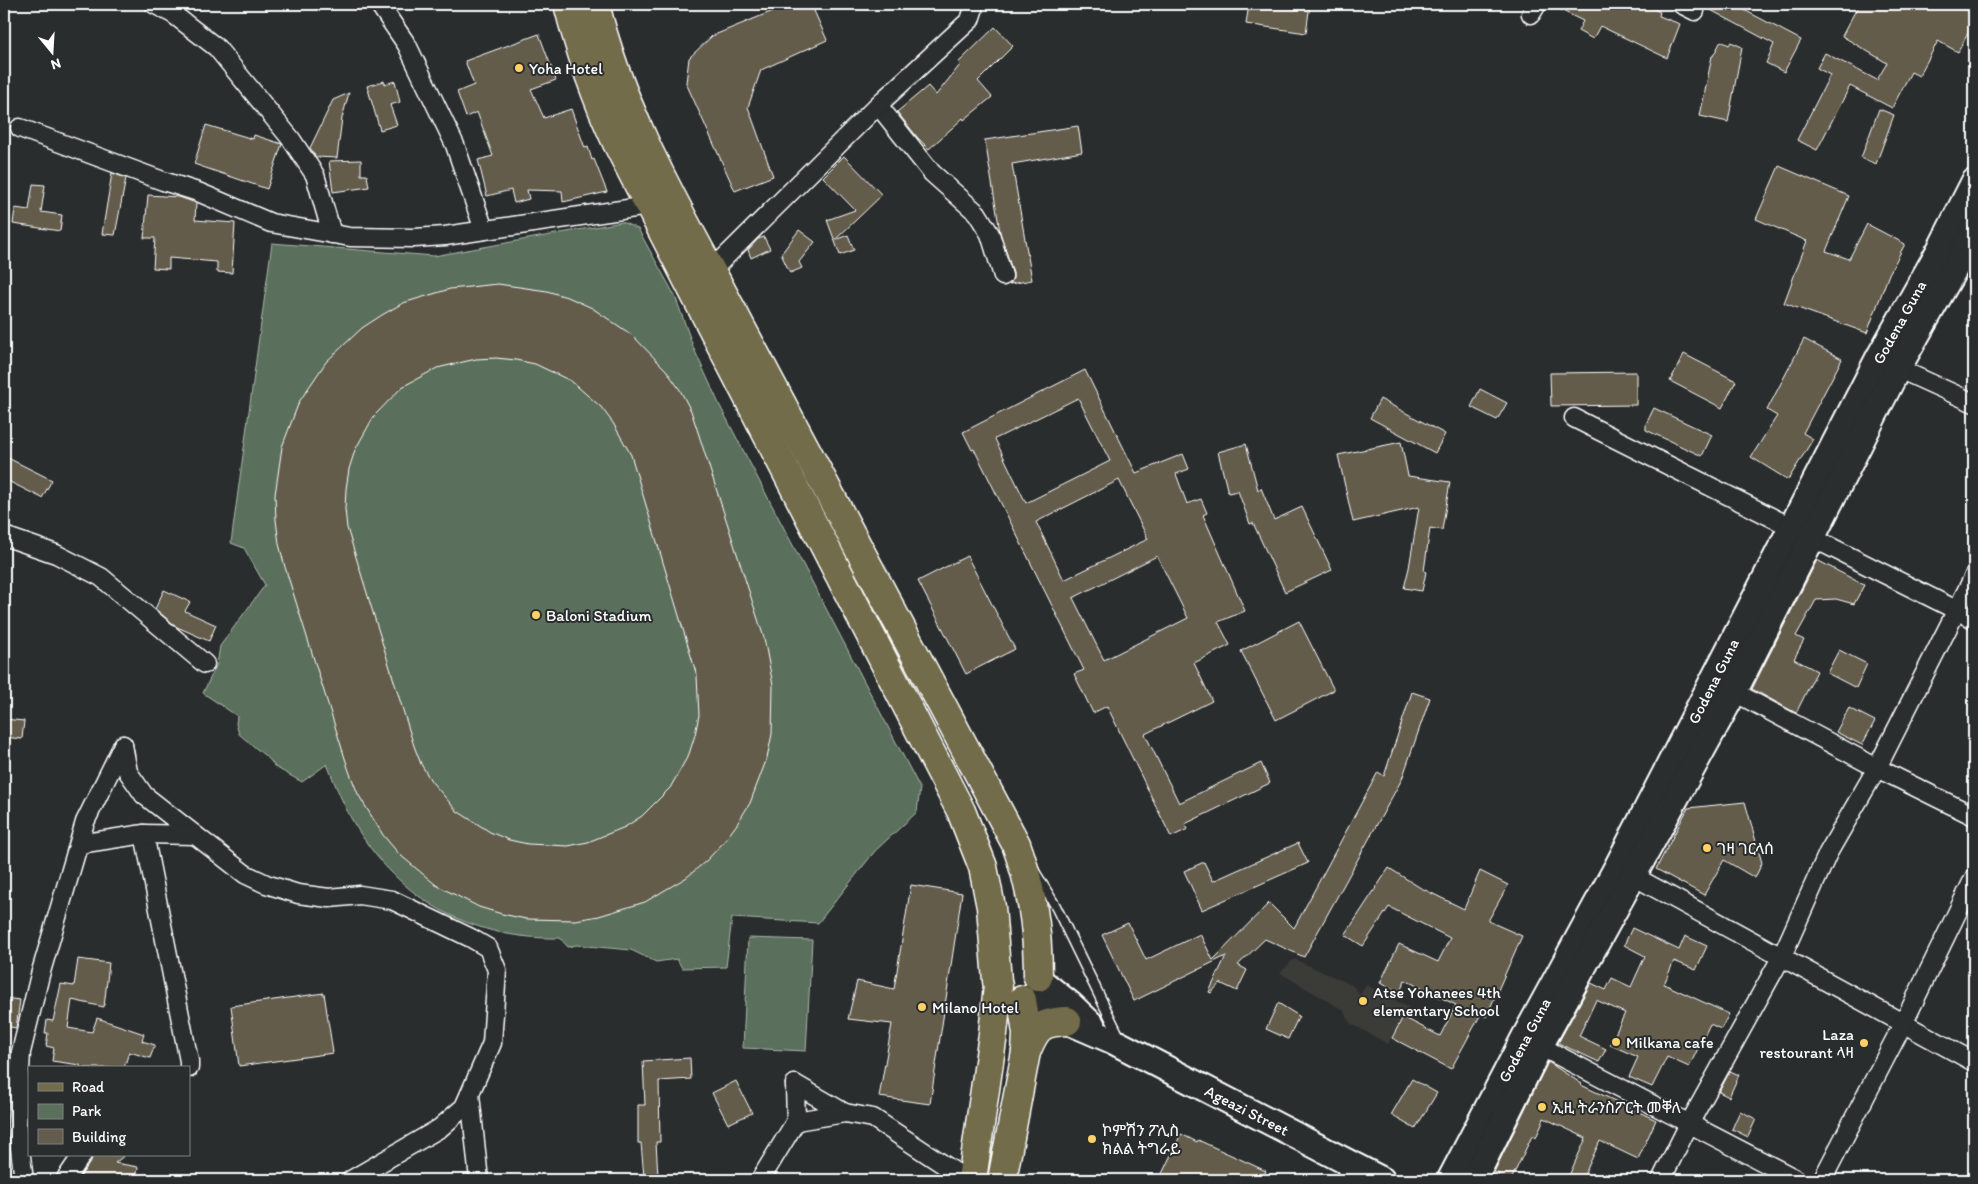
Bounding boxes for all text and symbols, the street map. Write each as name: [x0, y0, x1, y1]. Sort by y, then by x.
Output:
north arrow: [28, 28, 78, 78]
text: N: [49, 54, 63, 73]
place label: Yoha Hotel: [529, 59, 603, 78]
marker: Yoha Hotel: [513, 62, 525, 74]
street label: Godena Guna: [1869, 277, 1930, 367]
place label: Baloni Stadium: [546, 606, 652, 625]
marker: Baloni Stadium: [530, 609, 542, 621]
street label: Godena Guna: [1684, 635, 1743, 727]
place label: ገዛ ገርላሰ: [1717, 839, 1774, 858]
marker: ገዛ ገርላሰ: [1701, 842, 1713, 854]
place label: Atse Yohanees 4th elementary School: [1373, 983, 1501, 1020]
marker: Atse Yohanees 4th elementary School: [1357, 995, 1369, 1007]
street label: Godena Guna: [1494, 995, 1555, 1086]
place label: Milano Hotel: [932, 998, 1019, 1017]
marker: Milano Hotel: [916, 1001, 928, 1013]
place label: Laza restourant ላዛ: [1759, 1025, 1854, 1062]
place label: Milkana cafe: [1626, 1033, 1714, 1052]
marker: Milkana cafe: [1610, 1036, 1622, 1048]
marker: Laza restourant ላዛ: [1858, 1037, 1870, 1049]
legend: [28, 1066, 190, 1156]
text: Road: [72, 1078, 105, 1096]
street label: Ageazi Street: [1202, 1081, 1292, 1140]
place label: ኢዚ ትራንስፖርት መቐለ: [1552, 1098, 1682, 1117]
marker: ኢዚ ትራንስፖርት መቐለ: [1536, 1101, 1548, 1113]
text: Park: [72, 1102, 102, 1120]
place label: ኮምሽን ፖሊስ ክልል ትግራይ: [1102, 1121, 1181, 1158]
text: Building: [72, 1128, 126, 1146]
marker: ኮምሽን ፖሊስ ክልል ትግራይ: [1086, 1133, 1098, 1145]

